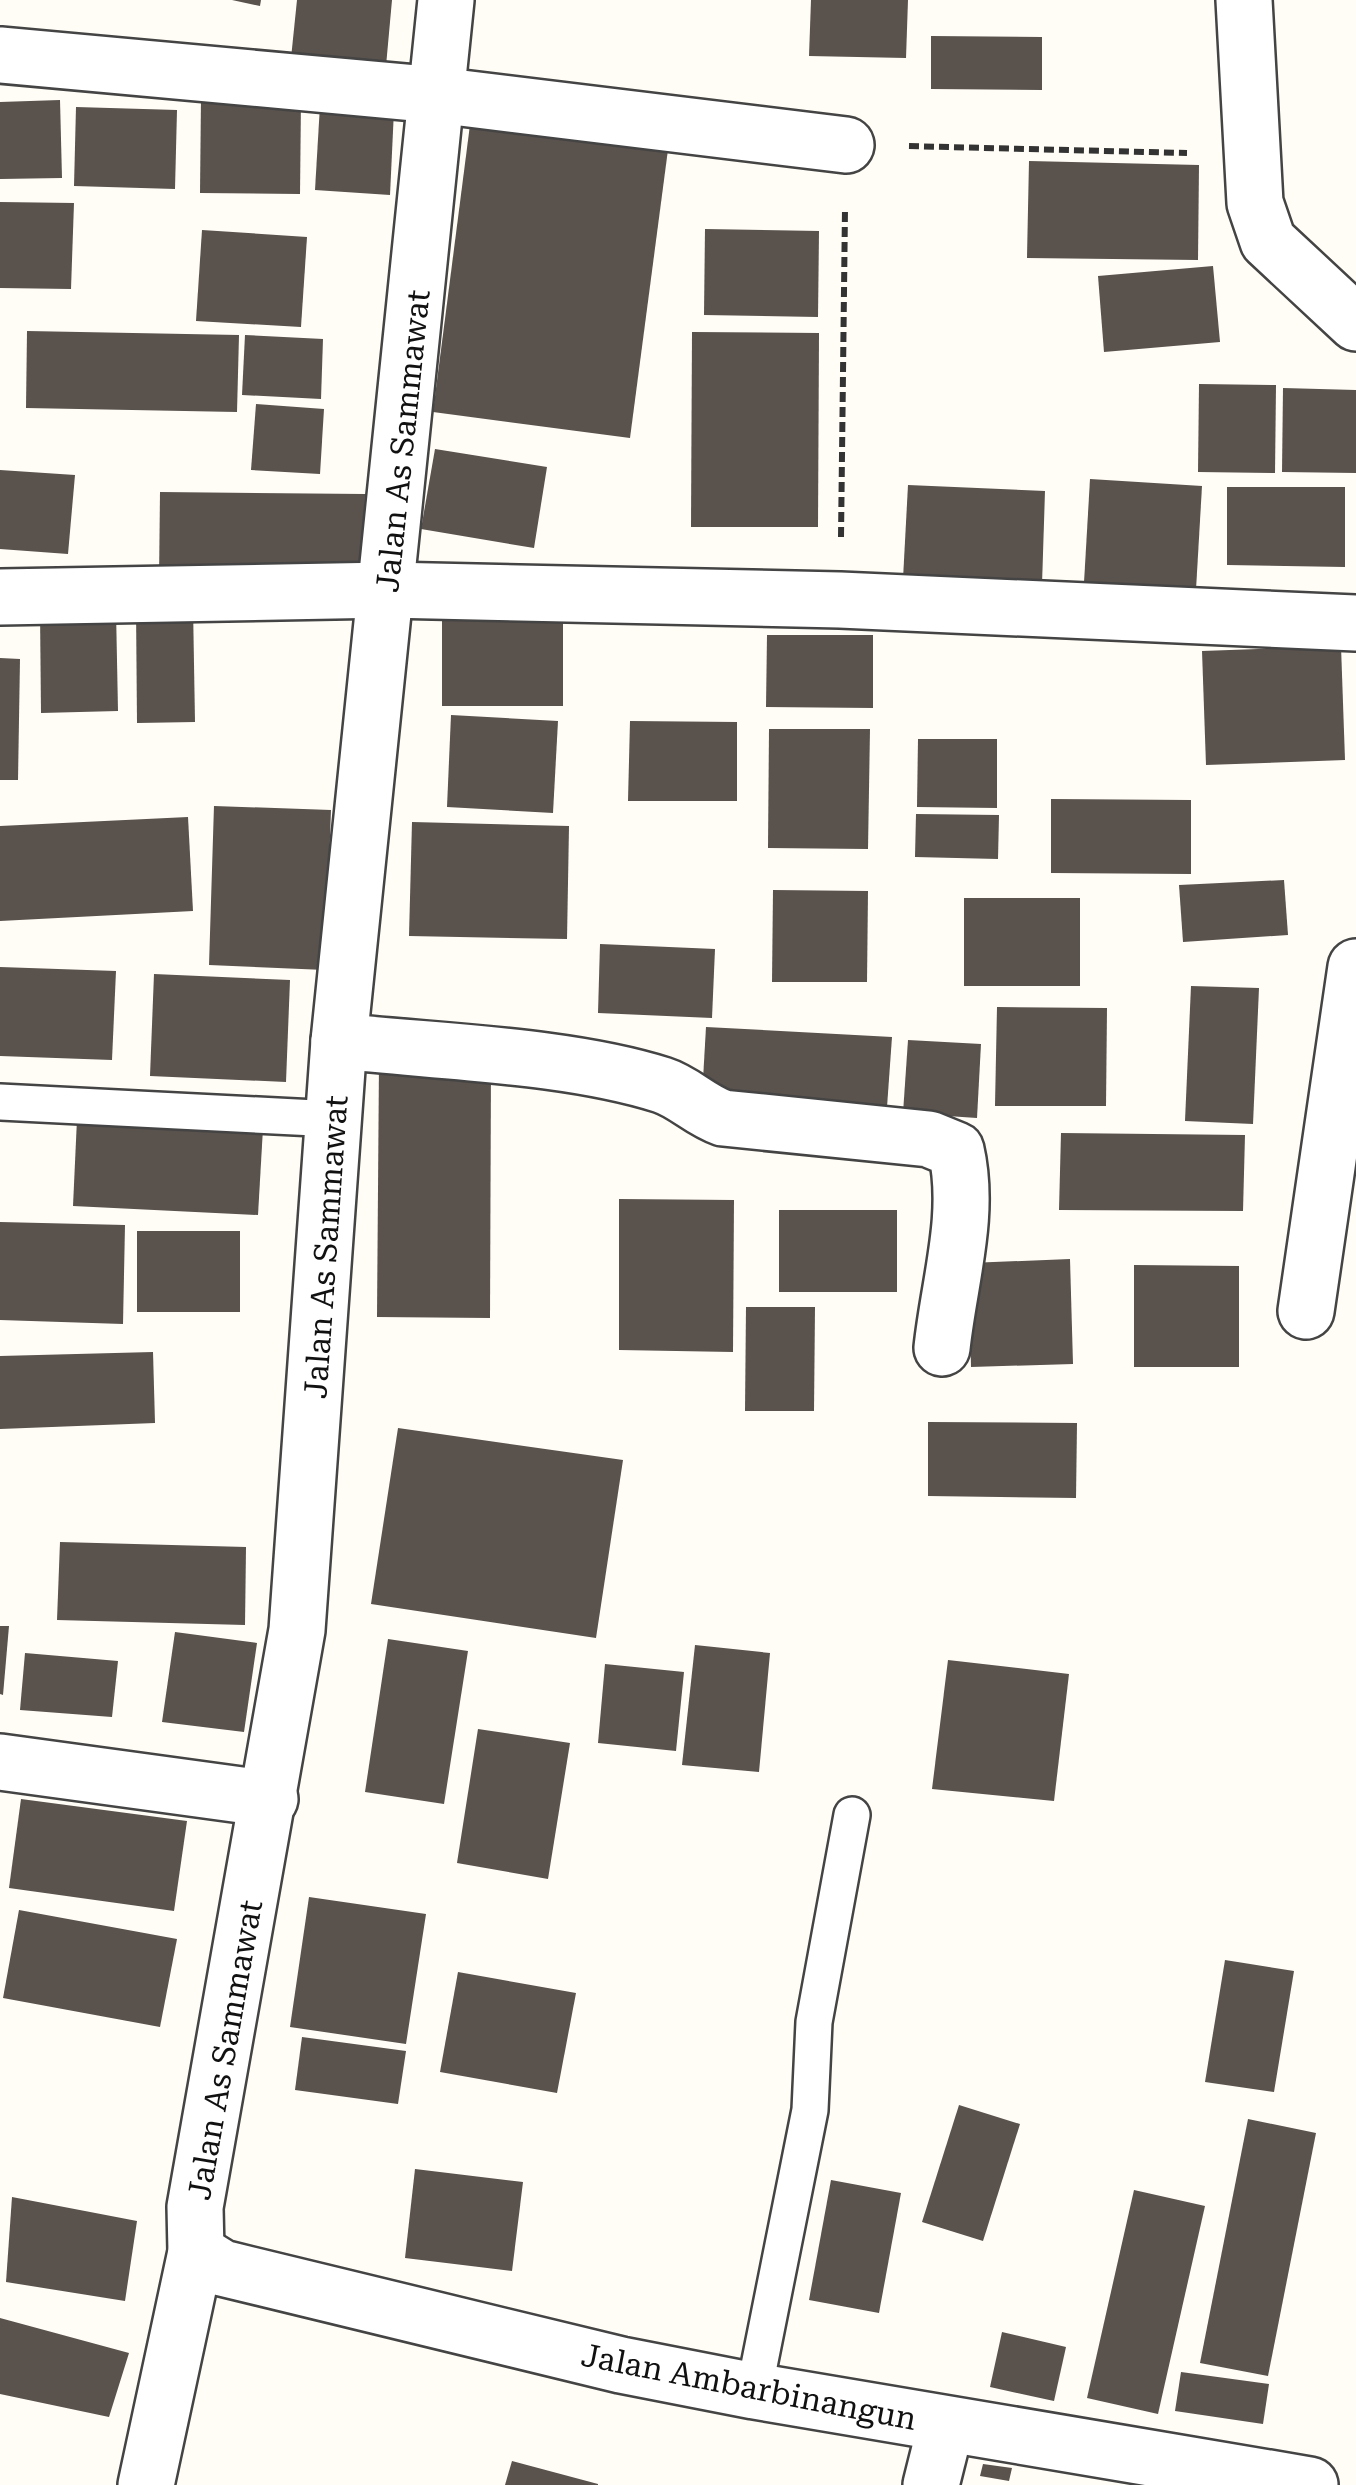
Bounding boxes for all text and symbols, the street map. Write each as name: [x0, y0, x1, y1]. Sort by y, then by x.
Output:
street label: Jalan As Sammawat: [368, 288, 438, 594]
street label: Jalan As Sammawat: [296, 1094, 356, 1400]
street label: Jalan As Sammawat: [180, 1897, 270, 2203]
street label: Jalan Ambarbinangun: [578, 2336, 920, 2438]

